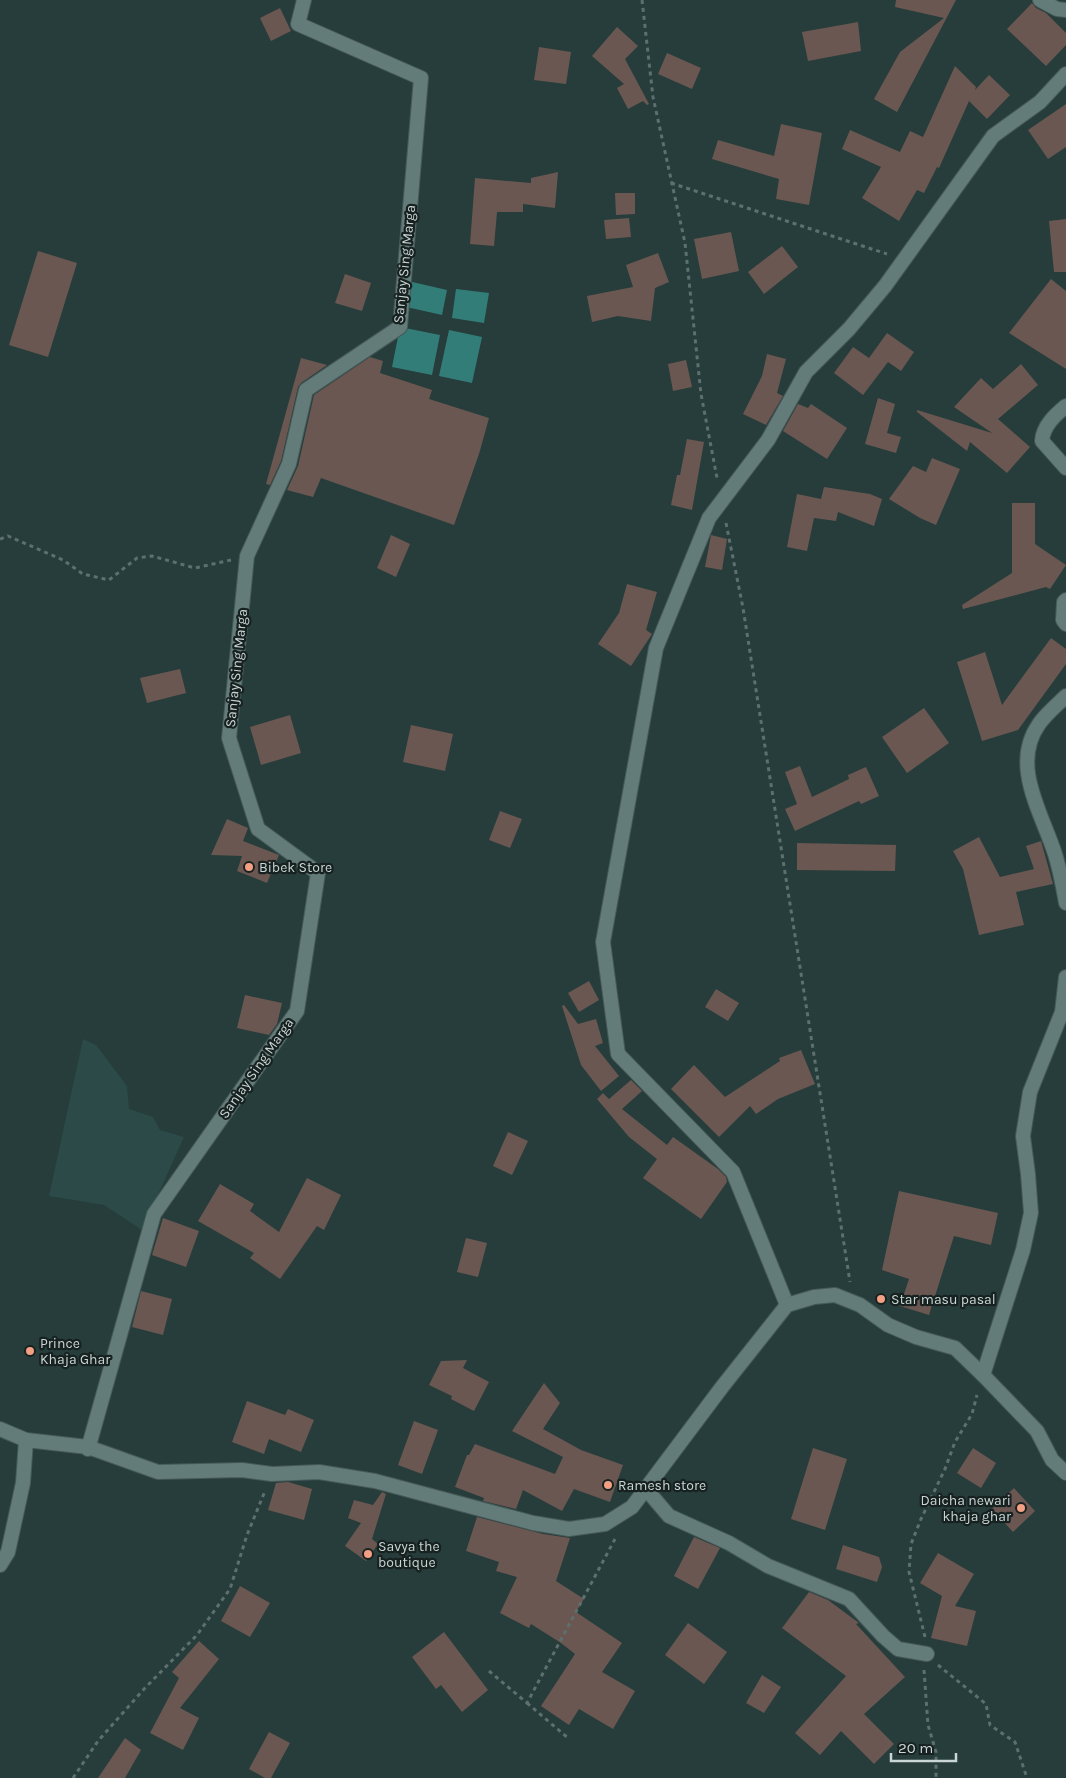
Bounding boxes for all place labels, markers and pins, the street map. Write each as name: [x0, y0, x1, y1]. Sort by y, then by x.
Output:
place label: Bibek Store: [259, 859, 332, 876]
marker: Bibek Store: [243, 861, 255, 873]
place label: Star masu pasal: [891, 1291, 996, 1308]
marker: Star masu pasal: [875, 1293, 887, 1305]
place label: Prince Khaja Ghar: [40, 1335, 111, 1368]
marker: Prince Khaja Ghar: [24, 1345, 36, 1357]
place label: Ramesh store: [618, 1477, 706, 1494]
marker: Ramesh store: [602, 1479, 614, 1491]
place label: Daicha newari khaja ghar: [920, 1492, 1012, 1525]
marker: Daicha newari khaja ghar: [1015, 1502, 1027, 1514]
place label: Savya the boutique: [378, 1538, 440, 1571]
marker: Savya the boutique: [362, 1548, 374, 1560]

